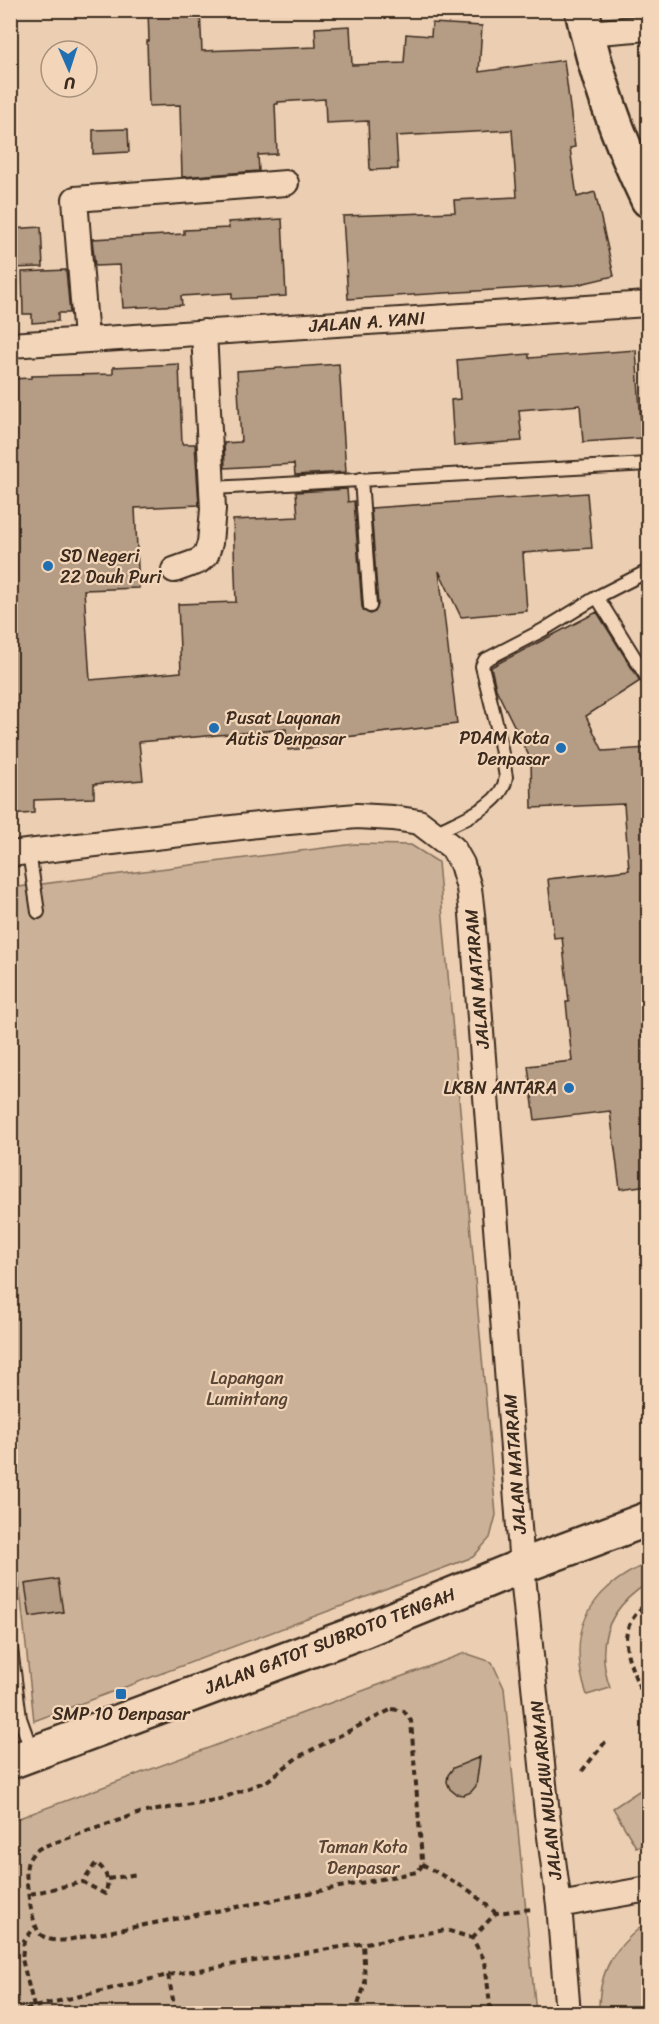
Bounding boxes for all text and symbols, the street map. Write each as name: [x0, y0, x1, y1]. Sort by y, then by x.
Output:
north arrow: [39, 39, 99, 99]
text: U: [62, 69, 76, 98]
street label: JALAN A. YANI: [307, 302, 427, 342]
place label: SD Negeri 22 Dauh Puri: [60, 540, 163, 593]
marker: SD Negeri 22 Dauh Puri: [41, 559, 55, 573]
place label: Pusat Layanan Autis Denpasar: [225, 702, 347, 755]
marker: Pusat Layanan Autis Denpasar: [207, 721, 221, 735]
place label: PDAM Kota Denpasar: [459, 722, 551, 775]
marker: PDAM Kota Denpasar: [554, 741, 568, 755]
street label: JALAN MATARAM: [455, 907, 499, 1051]
place label: LKBN ANTARA: [443, 1072, 557, 1104]
marker: LKBN ANTARA: [562, 1081, 576, 1095]
park label: Lapangan Lumintang: [206, 1362, 288, 1415]
street label: JALAN MATARAM: [494, 1393, 536, 1536]
street label: JALAN GATOT SUBROTO TENGAH: [199, 1578, 460, 1704]
marker: SMP 10 Denpasar: [114, 1687, 128, 1701]
place label: SMP 10 Denpasar: [52, 1698, 191, 1730]
street label: JALAN MULAWARMAN: [521, 1698, 571, 1882]
park label: Taman Kota Denpasar: [318, 1831, 408, 1884]

